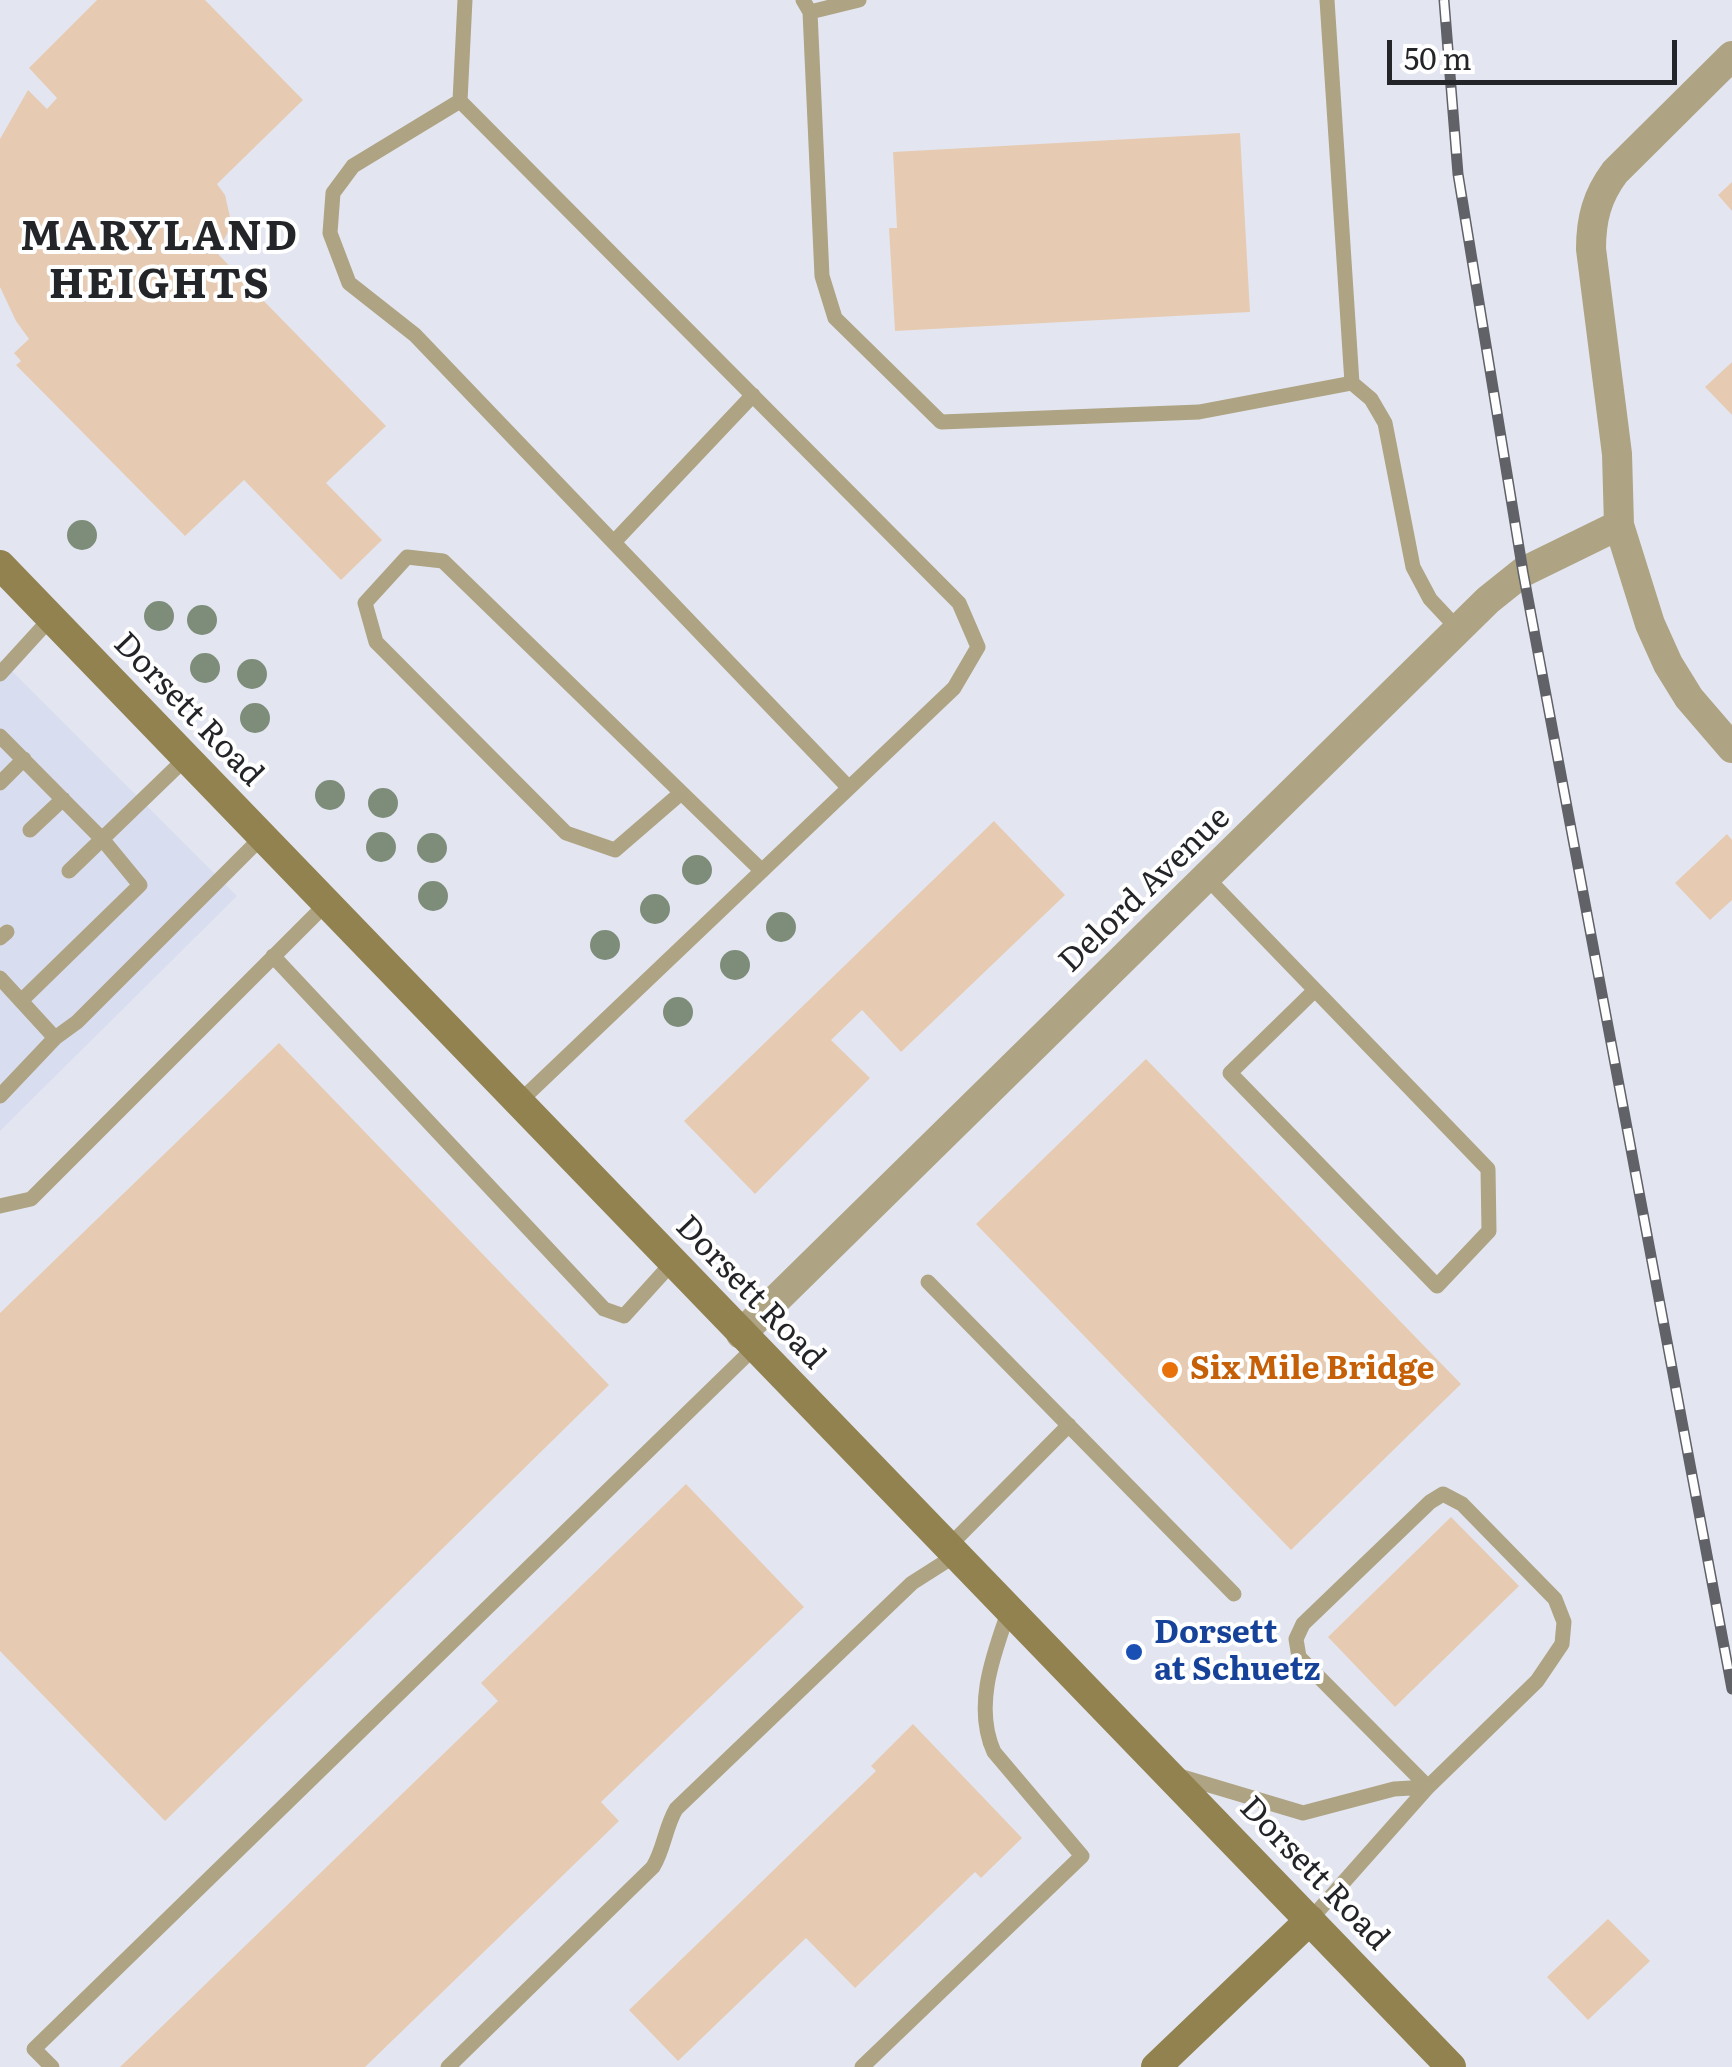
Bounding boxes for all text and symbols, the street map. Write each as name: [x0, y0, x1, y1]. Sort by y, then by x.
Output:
scale bar: [1392, 20, 1682, 82]
text: 50 m: [1404, 35, 1472, 79]
district label: MARYLAND HEIGHTS: [20, 213, 300, 312]
street label: Dorsett Road: [105, 625, 271, 795]
street label: Delord Avenue: [1052, 799, 1238, 981]
street label: Dorsett Road: [667, 1208, 833, 1378]
place label: Six Mile Bridge: [1190, 1351, 1435, 1389]
marker: Six Mile Bridge: [1159, 1359, 1181, 1381]
place label: Dorsett at Schuetz: [1154, 1615, 1321, 1690]
marker: Dorsett at Schuetz: [1123, 1641, 1145, 1663]
street label: Dorsett Road: [1231, 1789, 1397, 1959]

